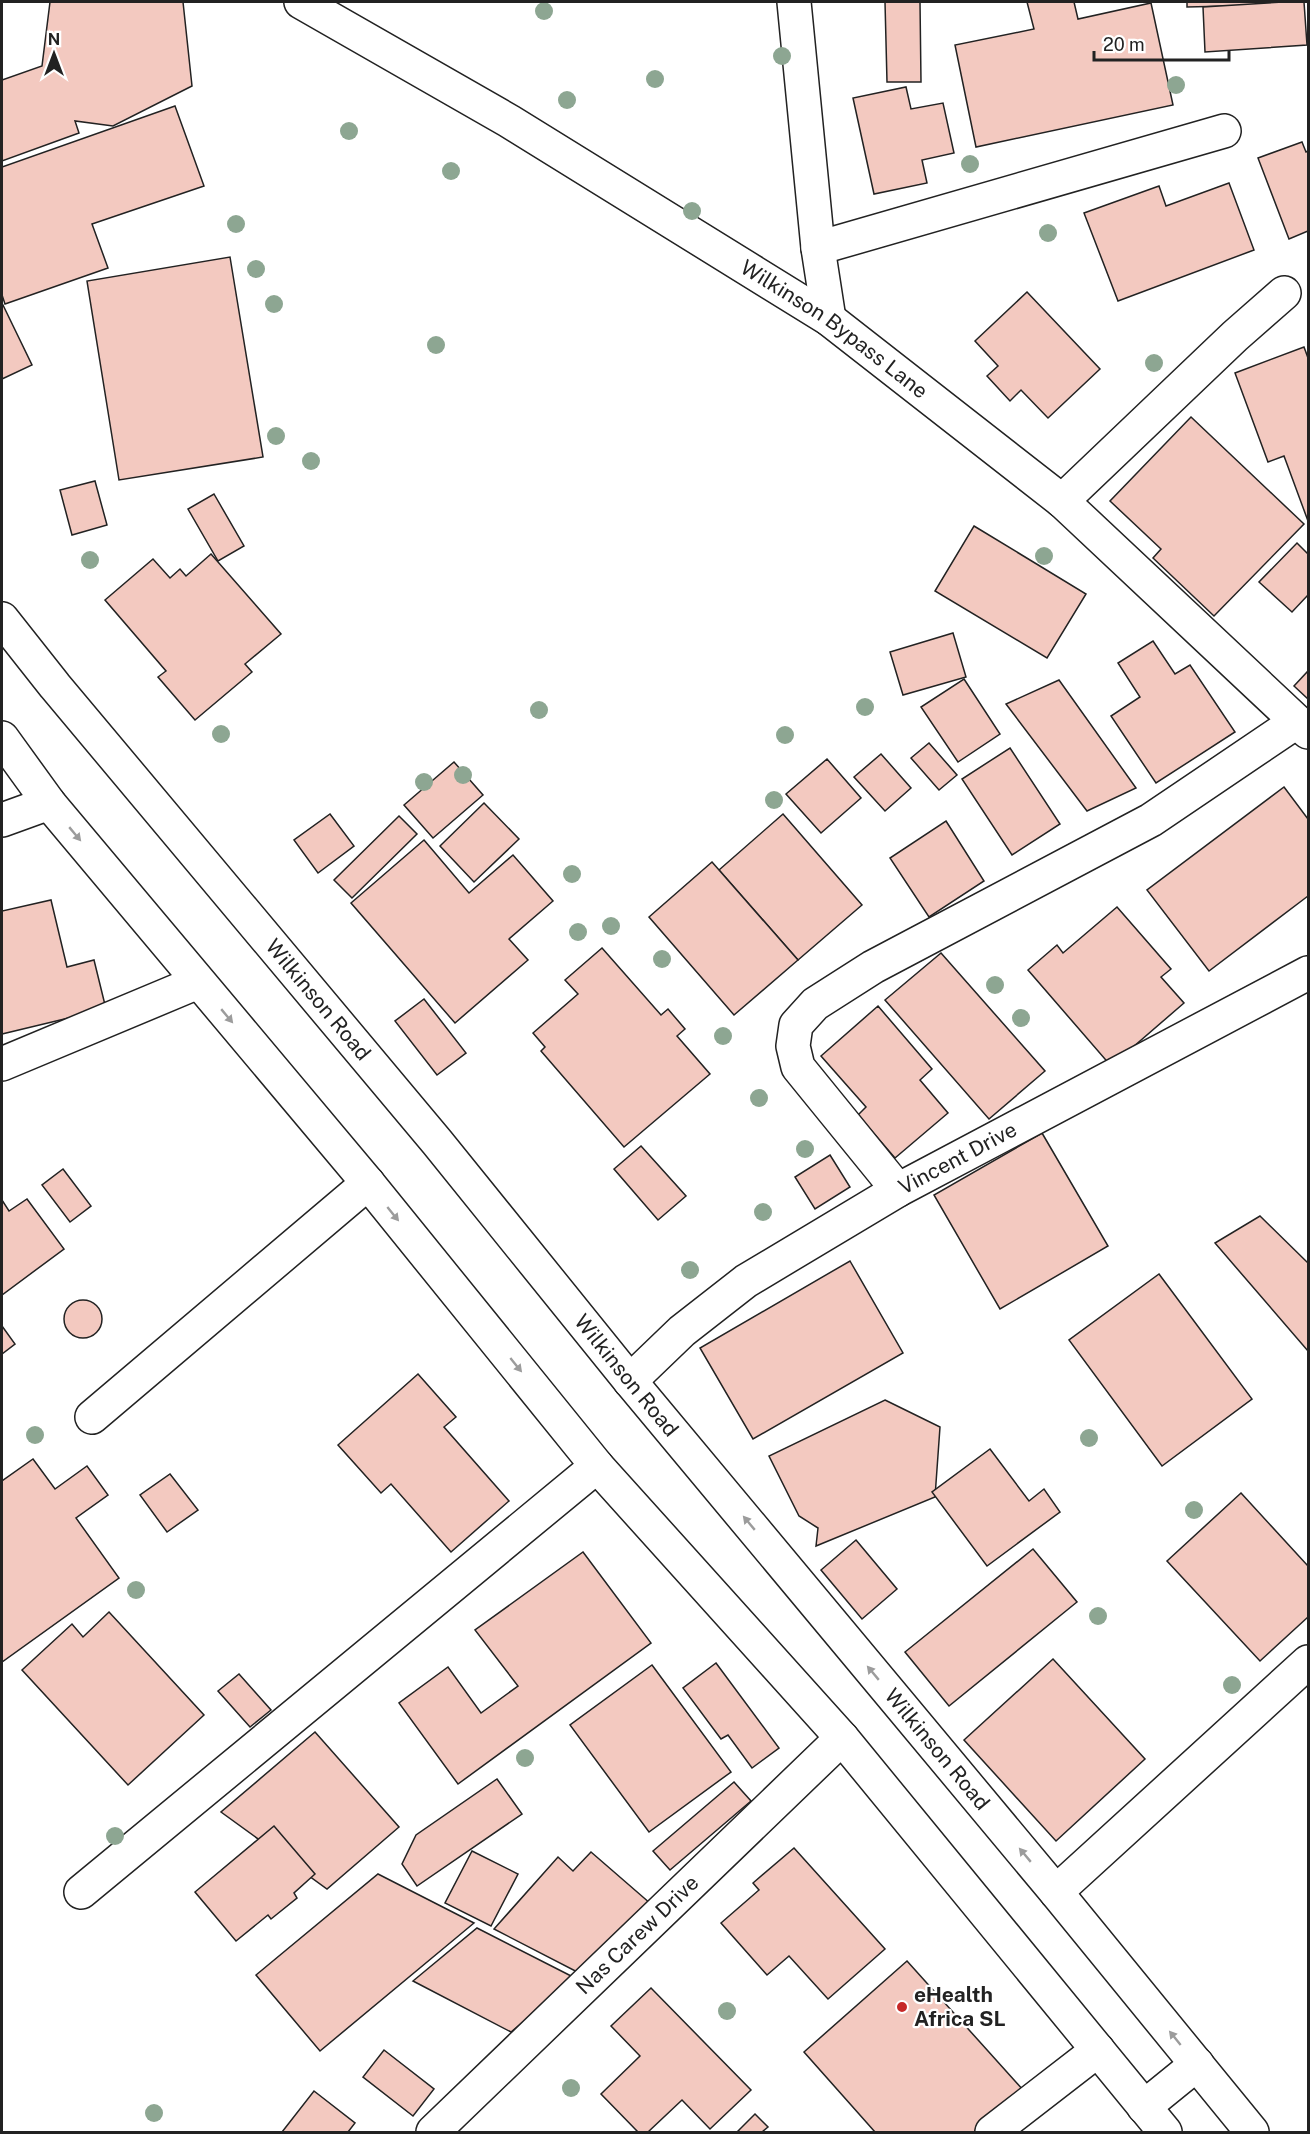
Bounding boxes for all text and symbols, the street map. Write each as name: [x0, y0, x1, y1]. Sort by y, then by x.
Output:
north arrow: [24, 24, 84, 84]
scale bar: [1094, 24, 1229, 62]
text: N: [48, 30, 60, 49]
text: 20 m: [1103, 34, 1145, 55]
street label: Wilkinson Bypass Lane: [736, 254, 933, 403]
one-way arrow: [69, 826, 82, 842]
street label: Wilkinson Road: [261, 934, 376, 1065]
one-way arrow: [220, 1008, 233, 1023]
street label: Vincent Drive: [894, 1117, 1021, 1199]
one-way arrow: [386, 1206, 399, 1221]
street label: Wilkinson Road: [569, 1309, 684, 1441]
one-way arrow: [509, 1358, 521, 1373]
one-way arrow: [742, 1515, 755, 1531]
one-way arrow: [867, 1665, 880, 1681]
street label: Wilkinson Road: [880, 1683, 995, 1815]
one-way arrow: [1019, 1847, 1032, 1863]
street label: Nas Carew Drive: [571, 1870, 704, 1999]
place label: eHealth Africa SL: [914, 1982, 1006, 2031]
marker: eHealth Africa SL: [895, 2000, 909, 2014]
one-way arrow: [1170, 2031, 1182, 2046]

